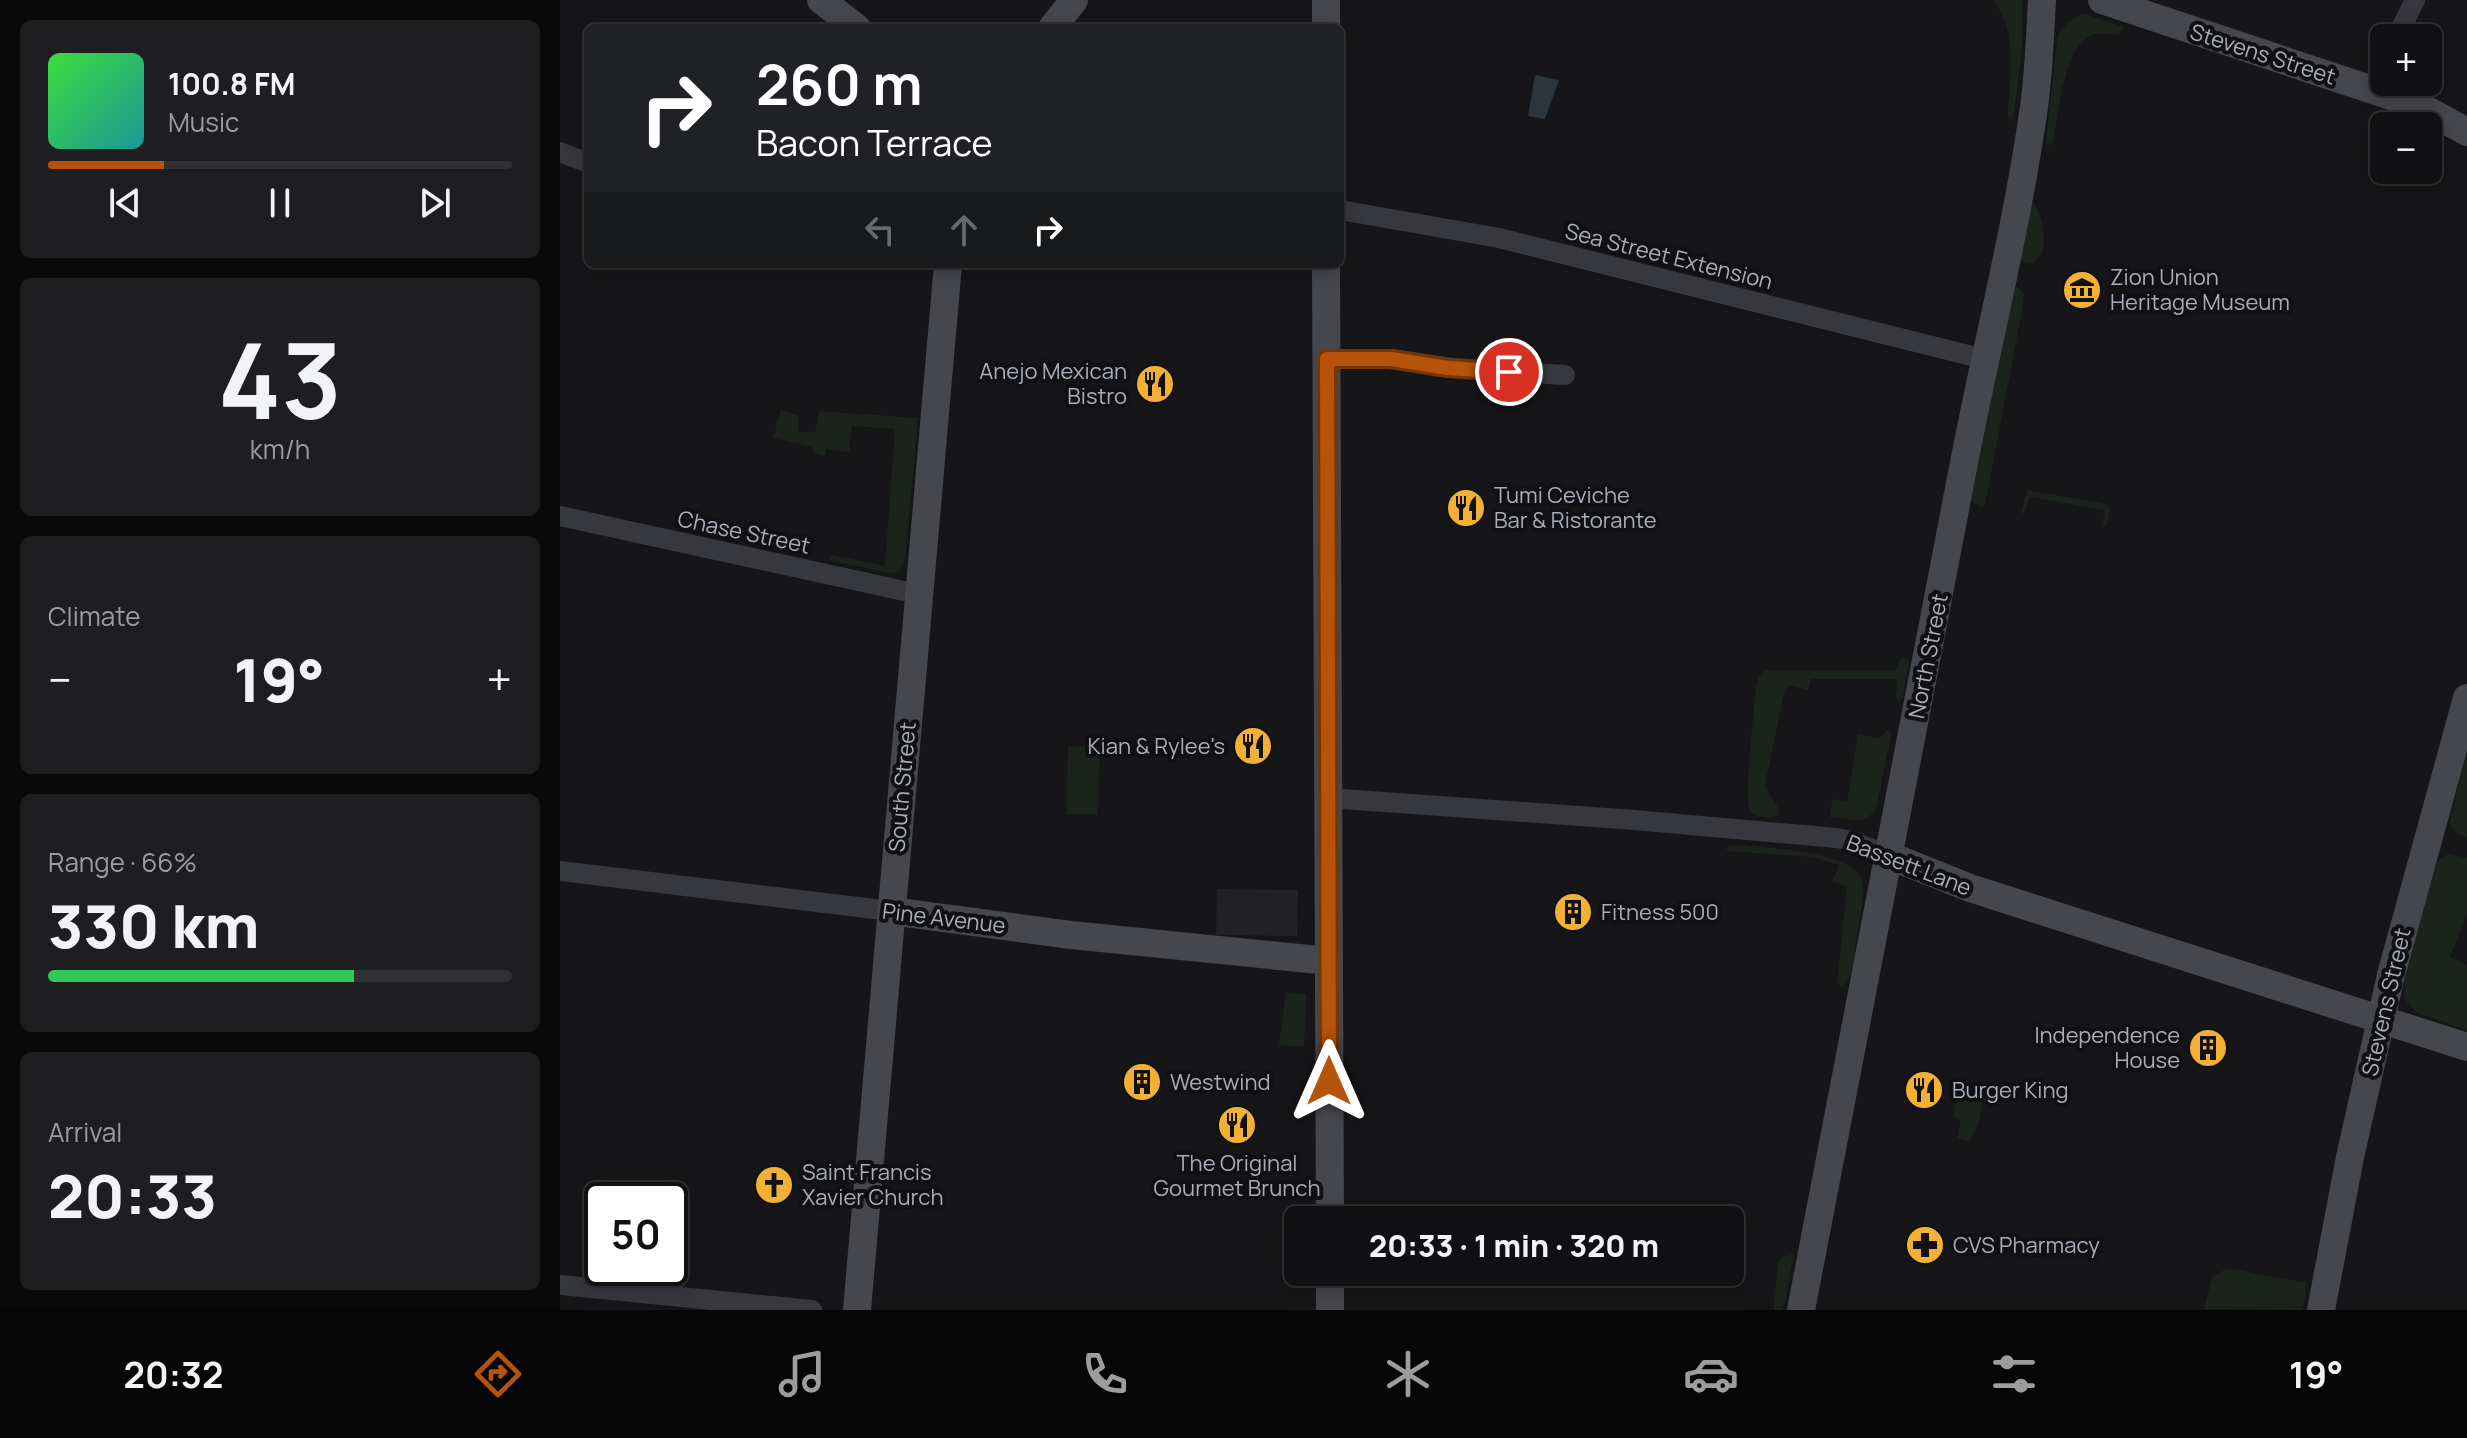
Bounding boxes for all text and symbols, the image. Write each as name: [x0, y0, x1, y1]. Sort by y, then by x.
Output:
street label: Stevens Street: [2186, 16, 2340, 92]
map controls: [2370, 24, 2442, 184]
button: +: [2370, 24, 2442, 96]
text: 260 m: [756, 45, 923, 122]
icon: right: [624, 56, 728, 160]
text: 100.8 FM: [168, 63, 295, 104]
text: Music: [168, 104, 239, 140]
button: −: [2370, 112, 2442, 184]
text: Bacon Terrace: [756, 118, 993, 167]
icon: previous: [103, 181, 147, 225]
icon: pause: [258, 181, 302, 225]
icon: next: [413, 181, 457, 225]
icon: left: [858, 208, 902, 252]
icon: ahead: [942, 208, 986, 252]
icon: right: [1026, 208, 1070, 252]
street label: Sea Street Extension: [1562, 216, 1776, 296]
place label: Zion Union Heritage Museum: [2110, 262, 2290, 317]
museum icon: Zion Union Heritage Museum: [2061, 269, 2103, 311]
text: 43: [218, 308, 342, 450]
pin: [1475, 338, 1543, 406]
icon: arrive: [1487, 350, 1531, 394]
place label: Anejo Mexican Bistro: [979, 356, 1127, 411]
restaurant icon: Anejo Mexican Bistro: [1134, 363, 1176, 405]
text: km/h: [250, 431, 310, 467]
place label: Tumi Ceviche Bar & Ristorante: [1494, 480, 1657, 535]
restaurant icon: Tumi Ceviche Bar & Ristorante: [1445, 487, 1487, 529]
street label: Chase Street: [675, 503, 813, 561]
street label: North Street: [1901, 591, 1955, 721]
text: Climate: [48, 598, 140, 634]
text: 19°: [233, 638, 325, 720]
text: −: [48, 649, 72, 709]
text: +: [487, 649, 512, 709]
street label: South Street: [881, 720, 923, 853]
restaurant icon: Kian & Rylee's: [1232, 725, 1274, 767]
place label: Kian & Rylee's: [1088, 731, 1225, 761]
street label: Bassett Lane: [1842, 827, 1976, 903]
text: Range · 66%: [48, 844, 197, 880]
text: 330 km: [48, 884, 259, 966]
building icon: Fitness 500: [1552, 891, 1594, 933]
street label: Pine Avenue: [881, 896, 1008, 940]
place label: Fitness 500: [1601, 897, 1719, 927]
street label: Stevens Street: [2354, 925, 2418, 1079]
place label: Independence House: [2034, 1020, 2180, 1075]
building icon: Independence House: [2187, 1027, 2229, 1069]
position arrow: [1287, 1039, 1371, 1123]
building icon: Westwind: [1121, 1061, 1163, 1103]
place label: Westwind: [1170, 1067, 1271, 1097]
restaurant icon: Burger King: [1903, 1069, 1945, 1111]
place label: Burger King: [1952, 1075, 2069, 1105]
restaurant icon: The Original Gourmet Brunch: [1216, 1104, 1258, 1146]
text: Arrival: [48, 1114, 122, 1150]
place label: The Original Gourmet Brunch: [1154, 1148, 1320, 1203]
text: 20:33: [48, 1154, 217, 1236]
place label: Saint Francis Xavier Church: [802, 1157, 943, 1212]
church icon: Saint Francis Xavier Church: [753, 1164, 795, 1206]
speed limit sign: 50: [584, 1182, 688, 1286]
pharmacy icon: CVS Pharmacy: [1904, 1224, 1946, 1266]
text: 20:33 · 1 min · 320 m: [1369, 1225, 1659, 1266]
place label: CVS Pharmacy: [1953, 1230, 2100, 1260]
icon: directions: [470, 1346, 526, 1402]
icon: music: [774, 1346, 830, 1402]
icon: phone: [1077, 1346, 1133, 1402]
icon: climate: [1380, 1346, 1436, 1402]
icon: car: [1683, 1346, 1739, 1402]
icon: filters: [1986, 1346, 2042, 1402]
text: 20:32: [124, 1350, 223, 1399]
text: 19°: [2289, 1350, 2343, 1399]

